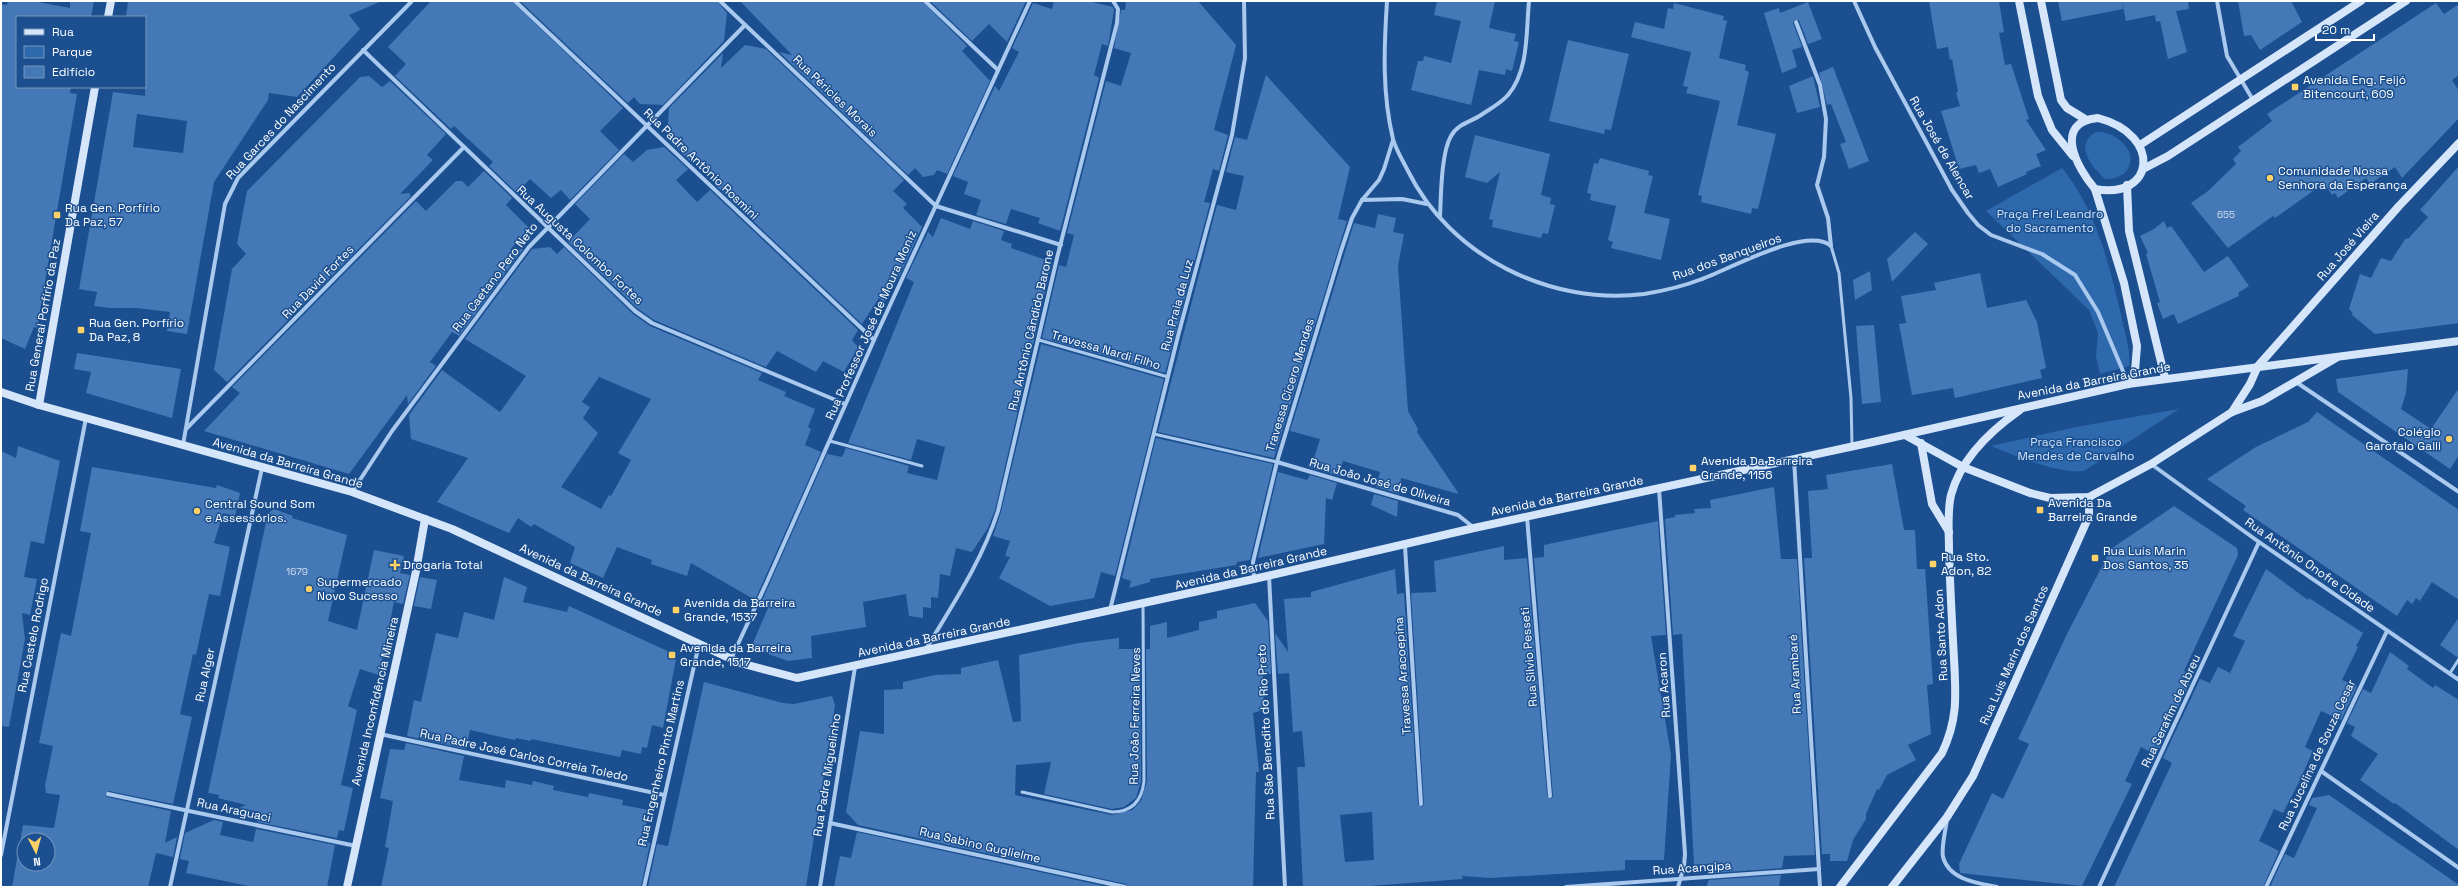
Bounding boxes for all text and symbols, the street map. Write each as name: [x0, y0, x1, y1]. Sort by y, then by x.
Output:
legend: [16, 16, 146, 88]
scale bar: [2316, 16, 2374, 42]
text: 20 m: [2322, 22, 2350, 38]
text: Rua: [52, 24, 74, 40]
text: Parque: [52, 44, 92, 60]
street label: Rua Péricles Morais: [789, 52, 881, 140]
street label: Rua Garces do Nascimento: [222, 59, 340, 183]
text: Edifício: [52, 64, 95, 80]
place label: Avenida Eng. Feijó Bitencourt, 609: [2303, 72, 2406, 102]
marker: Avenida Eng. Feijó Bitencourt, 609: [2290, 82, 2300, 92]
street label: Rua José de Alencar: [1906, 93, 1978, 203]
street label: Rua Padre Antônio Rosmini: [640, 105, 762, 223]
place label: Comunidade Nossa Senhora da Esperança: [2278, 163, 2407, 193]
marker: Comunidade Nossa Senhora da Esperança: [2265, 173, 2275, 183]
street label: Rua Augusta Colombo Fortes: [513, 182, 647, 308]
place label: Rua Gen. Porfírio Da Paz, 57: [65, 200, 160, 230]
park label: Praça Frei Leandro do Sacramento: [1997, 206, 2103, 236]
house number: 655: [2217, 208, 2235, 221]
street label: Rua José Vieira: [2313, 208, 2383, 284]
marker: Rua Gen. Porfírio Da Paz, 57: [52, 210, 62, 220]
street label: Rua Caetano Pero Neto: [449, 219, 541, 335]
street label: Rua Professor José de Moura Moniz: [822, 228, 920, 422]
street label: Rua dos Banqueiros: [1670, 230, 1784, 284]
street label: Rua General Porfírio da Paz: [22, 237, 64, 393]
street label: Rua David Fortes: [279, 242, 357, 322]
street label: Rua Antônio Cândido Barone: [1005, 248, 1057, 412]
street label: Rua Praia da Luz: [1157, 257, 1197, 353]
place label: Rua Gen. Porfírio Da Paz, 8: [89, 315, 184, 345]
street label: Travessa Cícero Mendes: [1262, 316, 1318, 454]
marker: Rua Gen. Porfírio Da Paz, 8: [76, 325, 86, 335]
street label: Travessa Nardi Filho: [1049, 327, 1163, 373]
street label: Avenida da Barreira Grande: [2016, 358, 2172, 404]
place label: Colégio Garofalo Galli: [2366, 424, 2441, 454]
street label: Avenida da Barreira Grande: [211, 434, 365, 492]
park label: Praça Francisco Mendes de Carvalho: [2017, 434, 2135, 464]
marker: Colégio Garofalo Galli: [2444, 434, 2454, 444]
place label: Avenida Da Barreira Grande, 1156: [1701, 453, 1813, 483]
street label: Rua João José de Oliveira: [1307, 454, 1453, 510]
marker: Avenida Da Barreira Grande, 1156: [1688, 463, 1698, 473]
street label: Avenida da Barreira Grande: [1489, 472, 1645, 520]
place label: Avenida Da Barreira Grande: [2048, 495, 2137, 525]
place label: Central Sound Som e Assessórios.: [205, 496, 315, 526]
marker: Avenida Da Barreira Grande: [2035, 505, 2045, 515]
marker: Central Sound Som e Assessórios.: [192, 506, 202, 516]
street label: Rua Antônio Onofre Cidade: [2242, 514, 2378, 616]
street label: Avenida da Barreira Grande: [517, 540, 665, 620]
street label: Avenida da Barreira Grande: [1173, 543, 1329, 593]
place label: Rua Luís Marin Dos Santos, 35: [2103, 543, 2188, 573]
place label: Rua Sto. Adon, 82: [1941, 549, 1991, 579]
marker: Rua Luís Marin Dos Santos, 35: [2090, 553, 2100, 563]
place label: Drogaria Total: [403, 557, 483, 573]
marker: Rua Sto. Adon, 82: [1928, 559, 1938, 569]
marker: Drogaria Total: [390, 560, 400, 570]
house number: 1679: [286, 565, 308, 578]
place label: Supermercado Novo Sucesso: [317, 574, 402, 604]
street label: Rua Castelo Rodrigo: [14, 576, 52, 694]
street label: Rua Luís Marin dos Santos: [1976, 583, 2052, 727]
marker: Supermercado Novo Sucesso: [304, 584, 314, 594]
street label: Rua Santo Adon: [1931, 589, 1951, 681]
place label: Avenida da Barreira Grande, 1537: [684, 595, 795, 625]
marker: Avenida da Barreira Grande, 1537: [671, 605, 681, 615]
street label: Rua Silvio Pesseti: [1517, 606, 1541, 708]
street label: Avenida da Barreira Grande: [856, 613, 1012, 661]
street label: Avenida Inconfidência Mineira: [348, 615, 402, 787]
street label: Travessa Aracoepina: [1391, 616, 1415, 735]
street label: Rua Arambaré: [1785, 634, 1805, 714]
place label: Avenida da Barreira Grande, 1517: [680, 640, 791, 670]
street label: Rua São Benedito do Rio Preto: [1253, 644, 1279, 820]
street label: Rua Alger: [192, 646, 219, 703]
street label: Rua João Ferreira Neves: [1126, 647, 1144, 785]
marker: Avenida da Barreira Grande, 1517: [667, 650, 677, 660]
street label: Rua Acaron: [1654, 652, 1674, 718]
street label: Rua Serafim de Abreu: [2138, 652, 2204, 770]
street label: Rua Jucelina de Souza Cesar: [2275, 676, 2359, 833]
street label: Rua Engenheiro Pinto Martins: [634, 678, 688, 848]
street label: Rua Padre Miguelinho: [809, 712, 845, 838]
street label: Rua Padre José Carlos Correia Toledo: [418, 725, 630, 785]
street label: Rua Araguaci: [196, 794, 273, 826]
street label: Rua Sabino Guglielme: [918, 823, 1042, 867]
north arrow: [16, 832, 56, 872]
text: N: [33, 855, 41, 869]
street label: Rua Acangipa: [1652, 857, 1732, 879]

